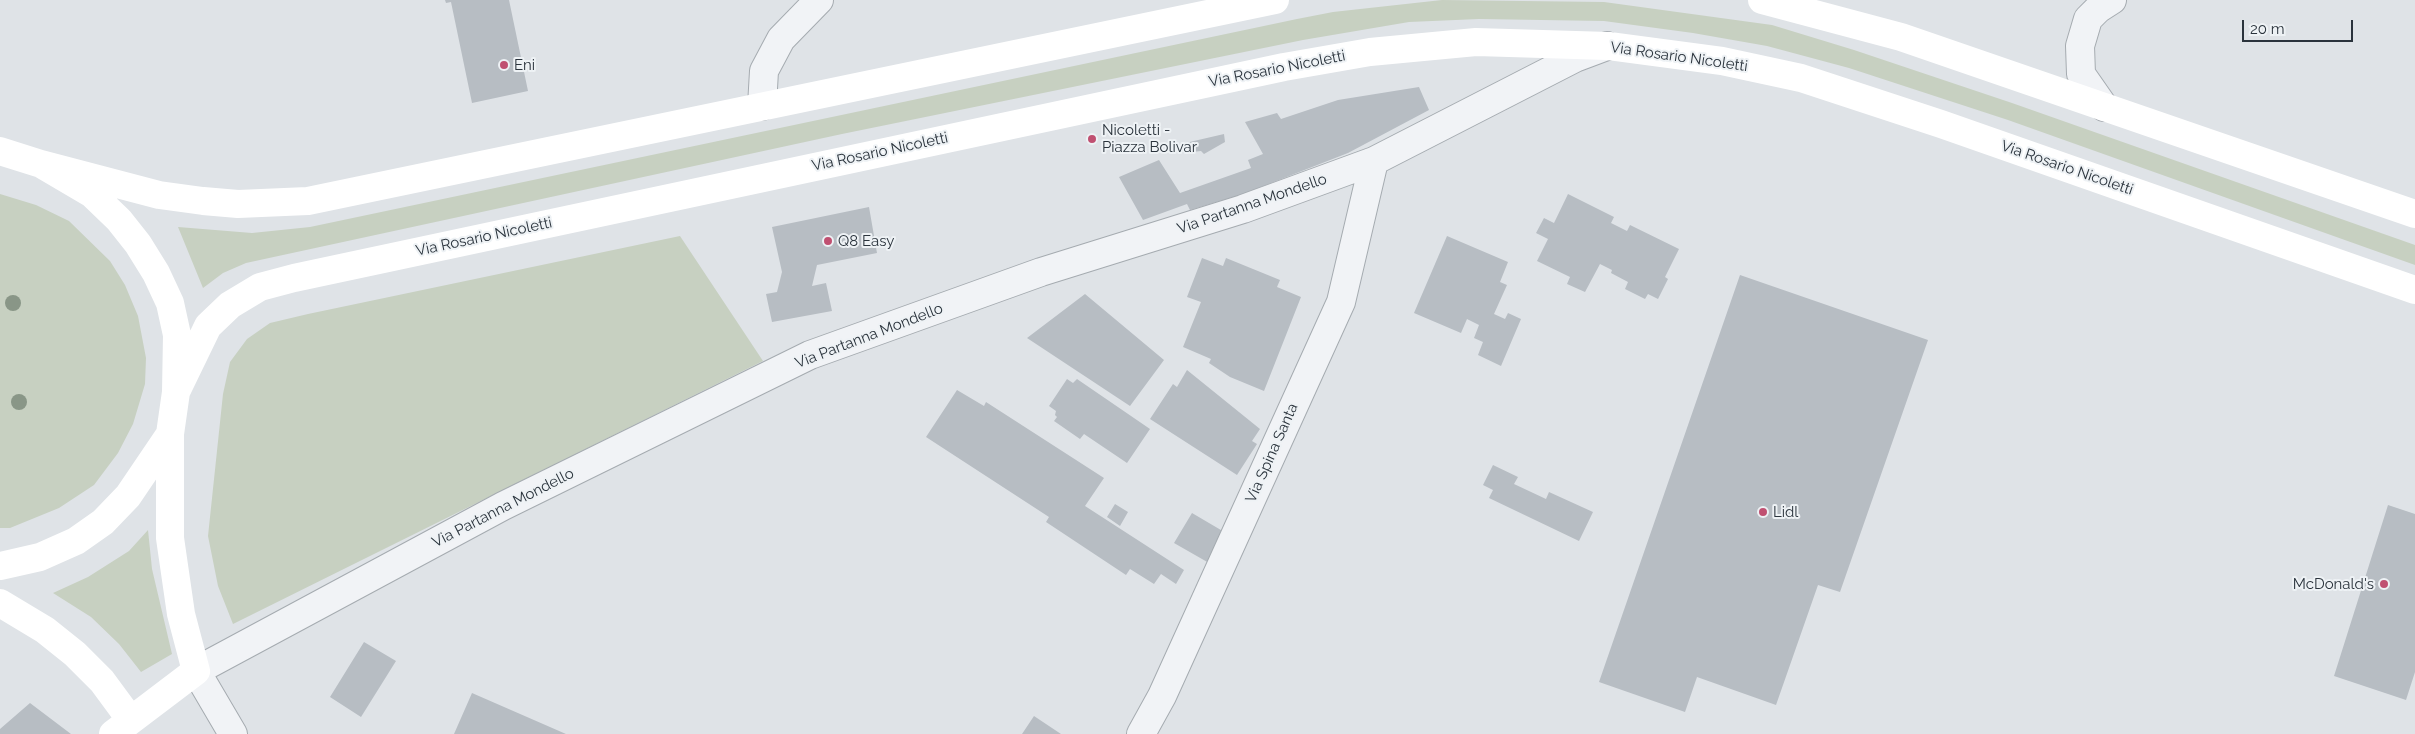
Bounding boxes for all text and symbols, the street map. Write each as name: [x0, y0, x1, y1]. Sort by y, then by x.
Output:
scale bar: [2245, 10, 2356, 42]
text: 20 m: [2250, 20, 2285, 38]
street label: Via Rosario Nicoletti: [1609, 38, 1749, 76]
street label: Via Rosario Nicoletti: [1207, 47, 1347, 91]
place label: Eni: [514, 56, 535, 74]
marker: Eni: [498, 59, 510, 71]
place label: Nicoletti - Piazza Bolivar: [1102, 121, 1197, 156]
street label: Via Rosario Nicoletti: [810, 129, 950, 175]
marker: Nicoletti - Piazza Bolivar: [1086, 133, 1098, 145]
street label: Via Rosario Nicoletti: [1998, 137, 2136, 199]
street label: Via Partanna Mondello: [1175, 170, 1329, 238]
street label: Via Rosario Nicoletti: [414, 214, 554, 260]
place label: Q8 Easy: [838, 232, 894, 250]
marker: Q8 Easy: [822, 235, 834, 247]
street label: Via Partanna Mondello: [793, 300, 945, 372]
street label: Via Spina Santa: [1242, 400, 1302, 506]
street label: Via Partanna Mondello: [429, 464, 577, 552]
place label: Lidl: [1773, 503, 1798, 521]
marker: Lidl: [1757, 506, 1769, 518]
place label: McDonald's: [2293, 575, 2374, 593]
marker: McDonald's: [2378, 578, 2390, 590]

